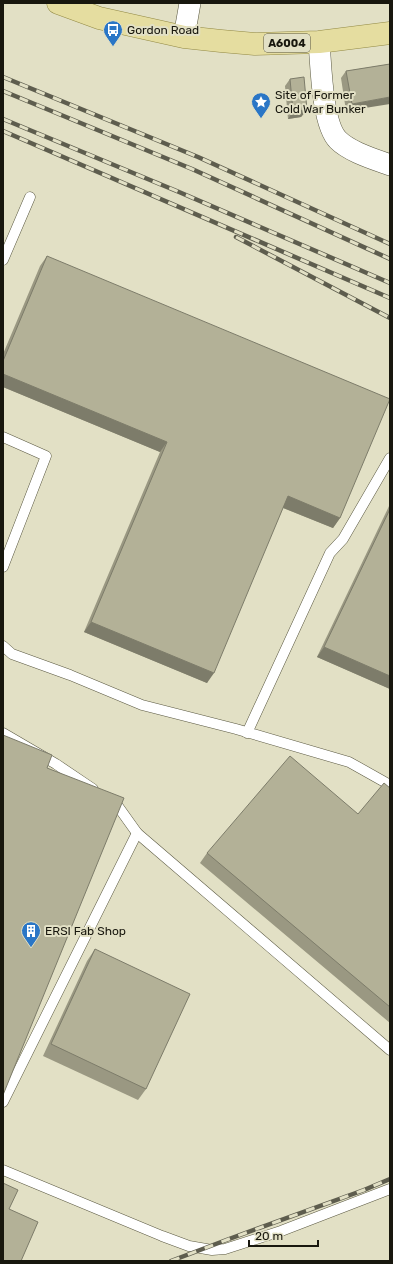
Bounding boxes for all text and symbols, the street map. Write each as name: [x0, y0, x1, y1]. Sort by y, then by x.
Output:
bus stop icon: Gordon Road: [102, 19, 124, 47]
place label: Gordon Road: [127, 23, 199, 37]
road number: A6004: [264, 34, 310, 52]
place label: Site of Former Cold War Bunker: [275, 88, 366, 116]
place icon: Site of Former Cold War Bunker: [250, 91, 272, 119]
building icon: ERSI Fab Shop: [20, 920, 42, 948]
place label: ERSI Fab Shop: [45, 924, 126, 938]
scale bar: [249, 1222, 318, 1248]
text: 20 m: [255, 1229, 283, 1243]

